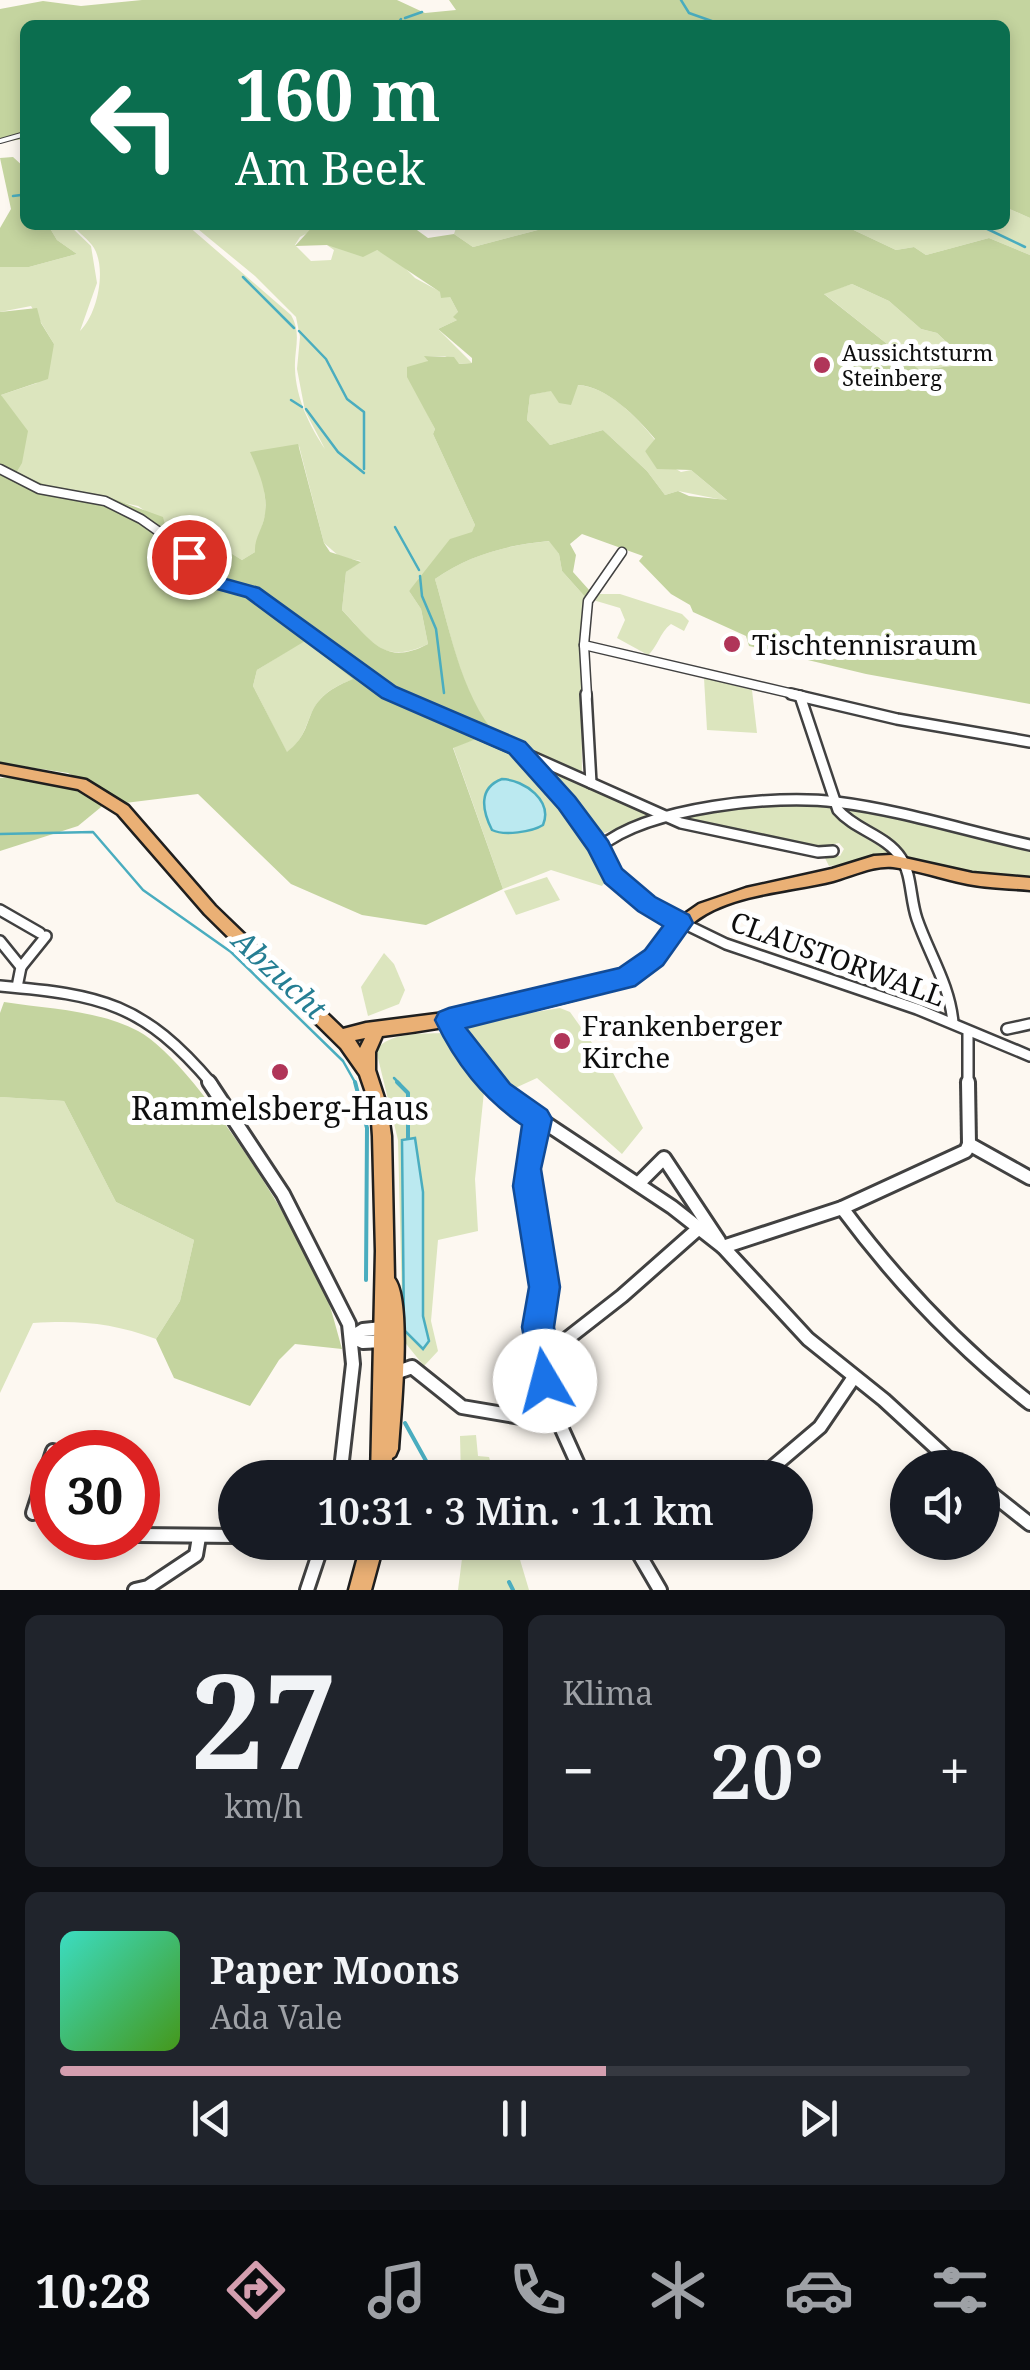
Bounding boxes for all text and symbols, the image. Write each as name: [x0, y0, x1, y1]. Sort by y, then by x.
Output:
text: 160 m: [235, 46, 441, 142]
icon: left: [70, 60, 200, 190]
text: Am Beek: [235, 137, 425, 198]
place label: Aussichtsturm Steinberg: [842, 337, 993, 392]
marker: Aussichtsturm Steinberg: [811, 354, 833, 376]
pin: [147, 515, 232, 600]
icon: arrive: [162, 530, 217, 585]
place label: Tischtennisraum: [752, 625, 978, 663]
marker: Tischtennisraum: [721, 633, 743, 655]
street label: CLAUSTORWALL: [726, 902, 950, 1014]
water label: Abzucht: [223, 918, 337, 1029]
place label: Frankenberger Kirche: [582, 1006, 782, 1076]
marker: Frankenberger Kirche: [551, 1030, 573, 1052]
marker: Rammelsberg-Haus: [269, 1061, 291, 1083]
place label: Rammelsberg-Haus: [131, 1086, 429, 1129]
position arrow: [493, 1329, 597, 1433]
speed limit sign: 30: [30, 1430, 160, 1560]
map controls: [890, 1450, 1000, 1560]
button: sound: [890, 1450, 1000, 1560]
text: 10:31 · 3 Min. · 1.1 km: [317, 1484, 714, 1536]
text: 27: [190, 1630, 337, 1807]
text: Klima: [563, 1671, 653, 1714]
text: 20°: [710, 1719, 824, 1821]
text: −: [563, 1732, 594, 1807]
text: +: [939, 1732, 970, 1807]
text: km/h: [225, 1784, 303, 1827]
text: Paper Moons: [210, 1943, 460, 1995]
text: Ada Vale: [210, 1995, 343, 2038]
icon: previous: [184, 2091, 239, 2146]
icon: pause: [487, 2091, 542, 2146]
icon: next: [791, 2091, 846, 2146]
icon: directions: [221, 2255, 291, 2325]
icon: music: [362, 2255, 432, 2325]
icon: phone: [503, 2255, 573, 2325]
icon: climate: [643, 2255, 713, 2325]
icon: car: [784, 2255, 854, 2325]
icon: filters: [925, 2255, 995, 2325]
text: 10:28: [35, 2260, 151, 2321]

